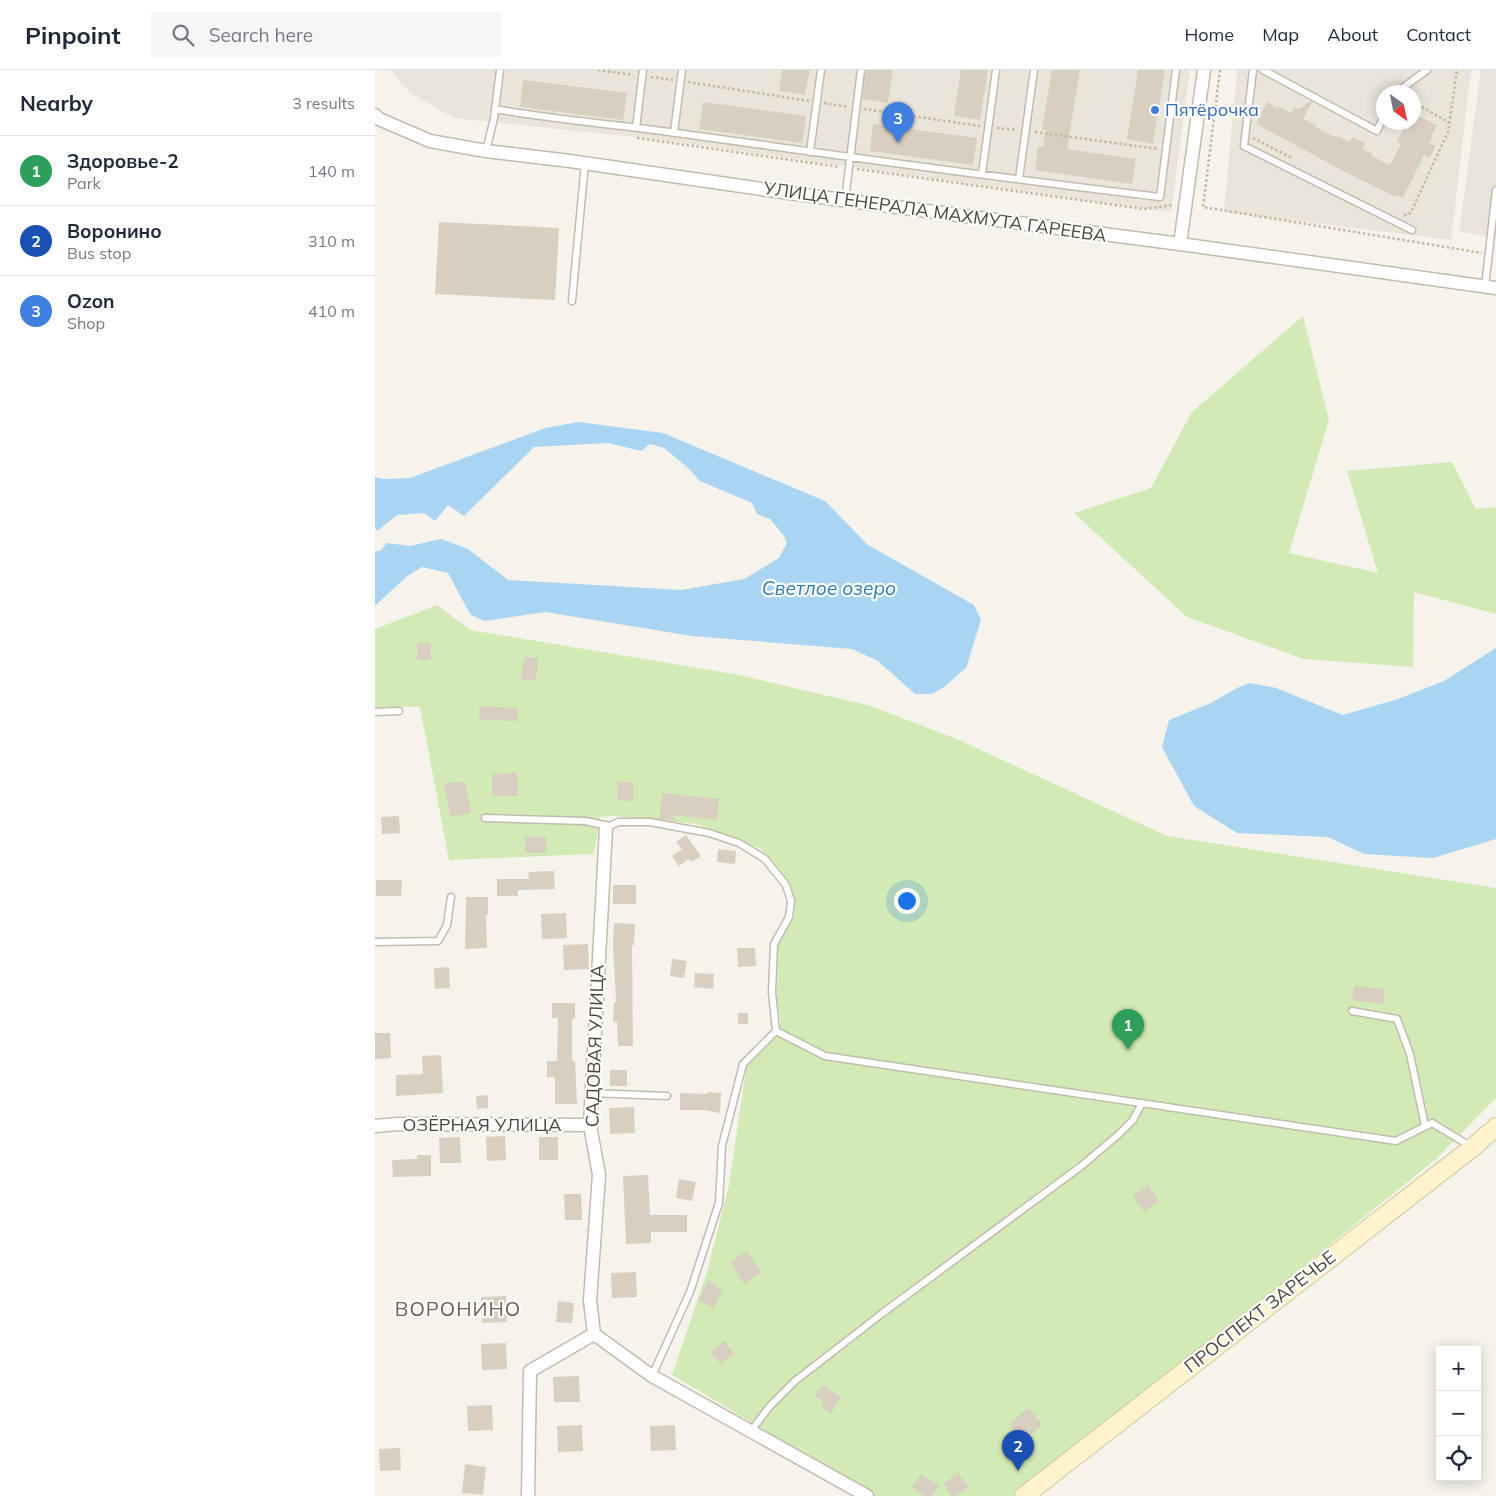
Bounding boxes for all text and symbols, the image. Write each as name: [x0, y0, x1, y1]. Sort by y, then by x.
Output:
search box: [151, 12, 501, 57]
text: Pinpoint: [25, 20, 121, 50]
icon: search: [169, 21, 197, 49]
text: Search here: [209, 23, 313, 47]
text: Home: [1184, 23, 1234, 46]
text: Map: [1262, 23, 1299, 46]
text: About: [1327, 23, 1378, 46]
text: Contact: [1406, 23, 1471, 46]
north arrow: [1376, 85, 1421, 130]
text: Nearby: [20, 90, 93, 116]
text: 3 results: [292, 93, 355, 113]
place label: Пятёрочка: [1165, 98, 1259, 121]
pin: 3: [882, 102, 914, 143]
marker: Пятёрочка: [1149, 104, 1161, 116]
text: Здоровье-2: [67, 149, 179, 173]
text: 1: [31, 161, 41, 181]
text: 140 m: [308, 161, 355, 181]
text: Park: [67, 173, 101, 193]
street label: УЛИЦА ГЕНЕРАЛА МАХМУТА ГАРЕЕВА: [761, 176, 1108, 247]
text: Воронино: [67, 219, 162, 243]
text: 2: [31, 231, 41, 251]
text: 310 m: [308, 231, 355, 251]
text: Bus stop: [67, 243, 131, 263]
text: Ozon: [67, 289, 114, 313]
text: 3: [31, 301, 41, 321]
text: 410 m: [308, 301, 355, 321]
text: Shop: [67, 313, 105, 333]
water label: Светлое озеро: [762, 576, 896, 600]
your location: [894, 888, 920, 914]
street label: САДОВАЯ УЛИЦА: [580, 964, 609, 1128]
pin: 1: [1112, 1009, 1144, 1050]
street label: ОЗЁРНАЯ УЛИЦА: [403, 1113, 561, 1136]
street label: ПРОСПЕКТ ЗАРЕЧЬЕ: [1179, 1245, 1340, 1378]
district label: ВОРОНИНО: [395, 1296, 521, 1321]
map controls: [1436, 1346, 1481, 1481]
button: +: [1436, 1346, 1481, 1391]
button: −: [1436, 1391, 1481, 1436]
pin: 2: [1002, 1430, 1034, 1471]
button: locate: [1436, 1436, 1481, 1481]

